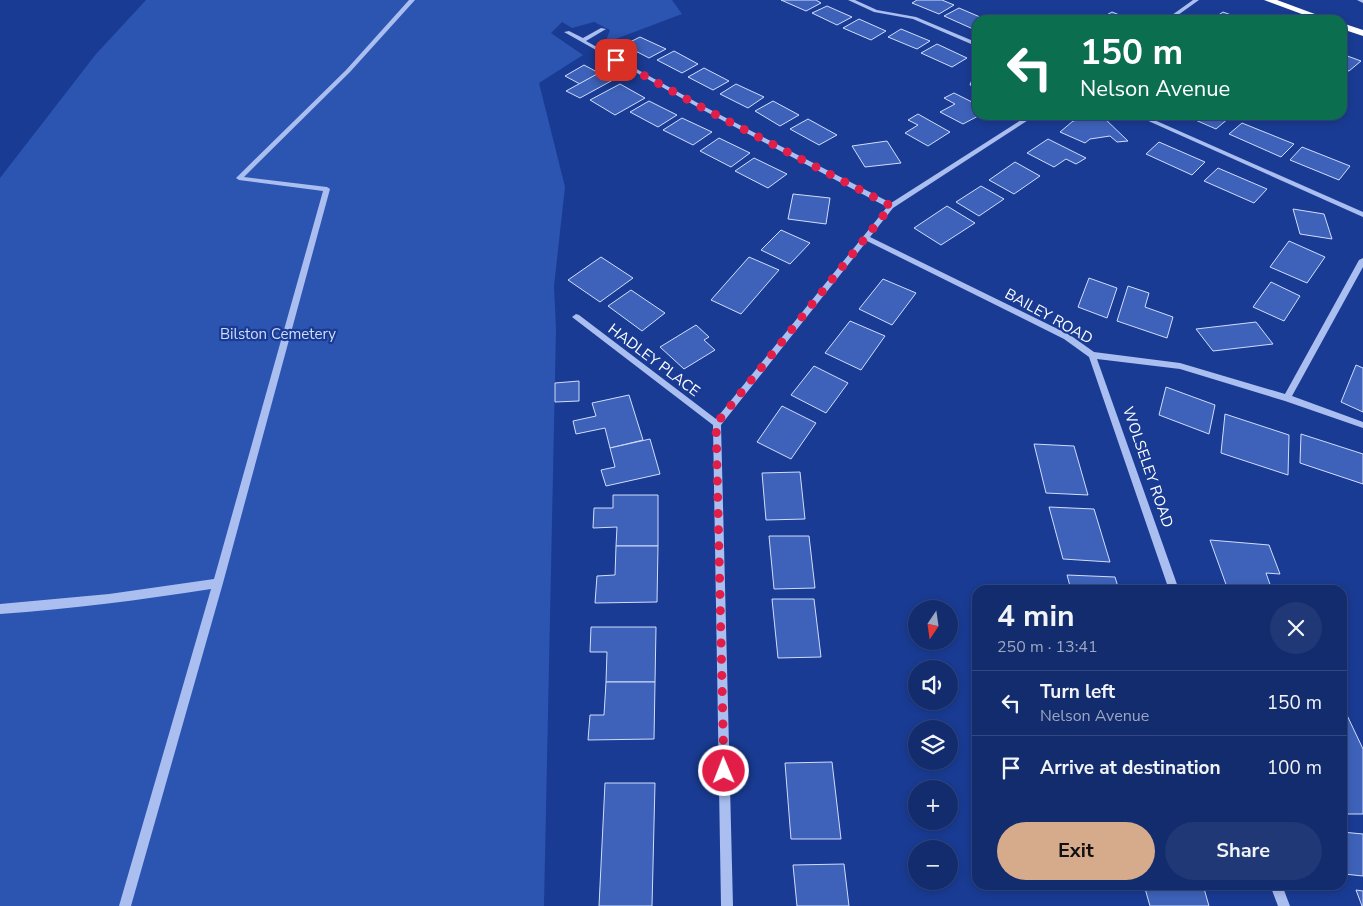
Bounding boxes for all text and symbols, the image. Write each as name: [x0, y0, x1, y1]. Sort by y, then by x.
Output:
text: 150 m: [1080, 29, 1183, 76]
icon: left: [997, 35, 1062, 100]
pin: [595, 39, 637, 81]
icon: arrive: [602, 46, 630, 74]
text: Nelson Avenue: [1080, 74, 1230, 104]
street label: BAILEY ROAD: [1001, 284, 1097, 348]
street label: HADLEY PLACE: [604, 319, 704, 401]
park label: Bilston Cemetery: [220, 324, 336, 344]
street label: WOLSELEY ROAD: [1118, 404, 1178, 530]
text: 4 min: [997, 596, 1075, 637]
north arrow: [908, 600, 958, 650]
map controls: [908, 600, 958, 890]
button: close: [1270, 602, 1322, 654]
text: 250 m · 13:41: [997, 636, 1098, 658]
button: sound: [908, 660, 958, 710]
text: Turn left: [1040, 679, 1115, 705]
icon: left: [997, 689, 1025, 717]
text: 150 m: [1267, 690, 1322, 716]
text: Nelson Avenue: [1040, 705, 1149, 727]
button: layers: [908, 720, 958, 770]
position arrow: [697, 744, 749, 796]
icon: arrive: [997, 754, 1025, 782]
text: Arrive at destination: [1040, 755, 1221, 781]
text: 100 m: [1267, 755, 1322, 781]
button: +: [908, 780, 958, 830]
button: Exit: [997, 822, 1155, 880]
button: Share: [1165, 822, 1322, 880]
button: −: [908, 840, 958, 890]

